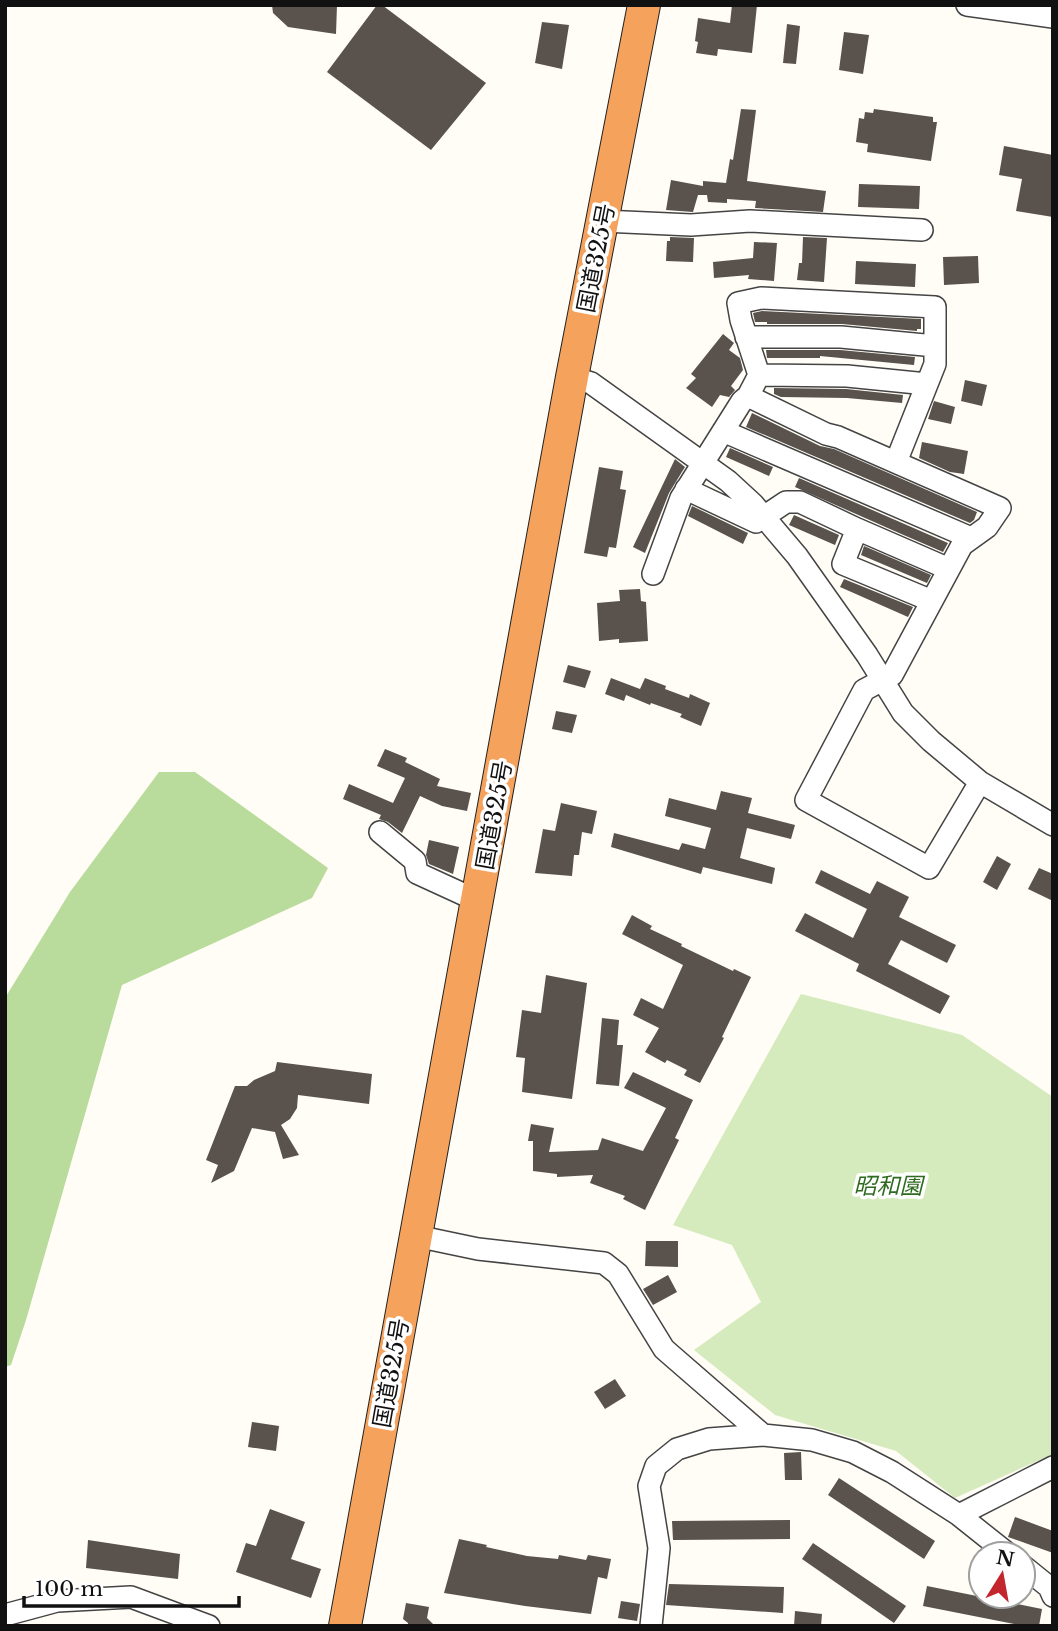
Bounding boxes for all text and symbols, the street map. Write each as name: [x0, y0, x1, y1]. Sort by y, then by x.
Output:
street label: 国道325号: [572, 201, 620, 315]
street label: 国道325号: [471, 758, 517, 872]
park label: 昭和園: [854, 1172, 926, 1200]
street label: 国道325号: [368, 1316, 414, 1430]
north arrow: [967, 1540, 1037, 1610]
text: N: [994, 1546, 1016, 1572]
scale bar: [24, 1564, 240, 1608]
text: 100 m: [35, 1576, 103, 1602]

